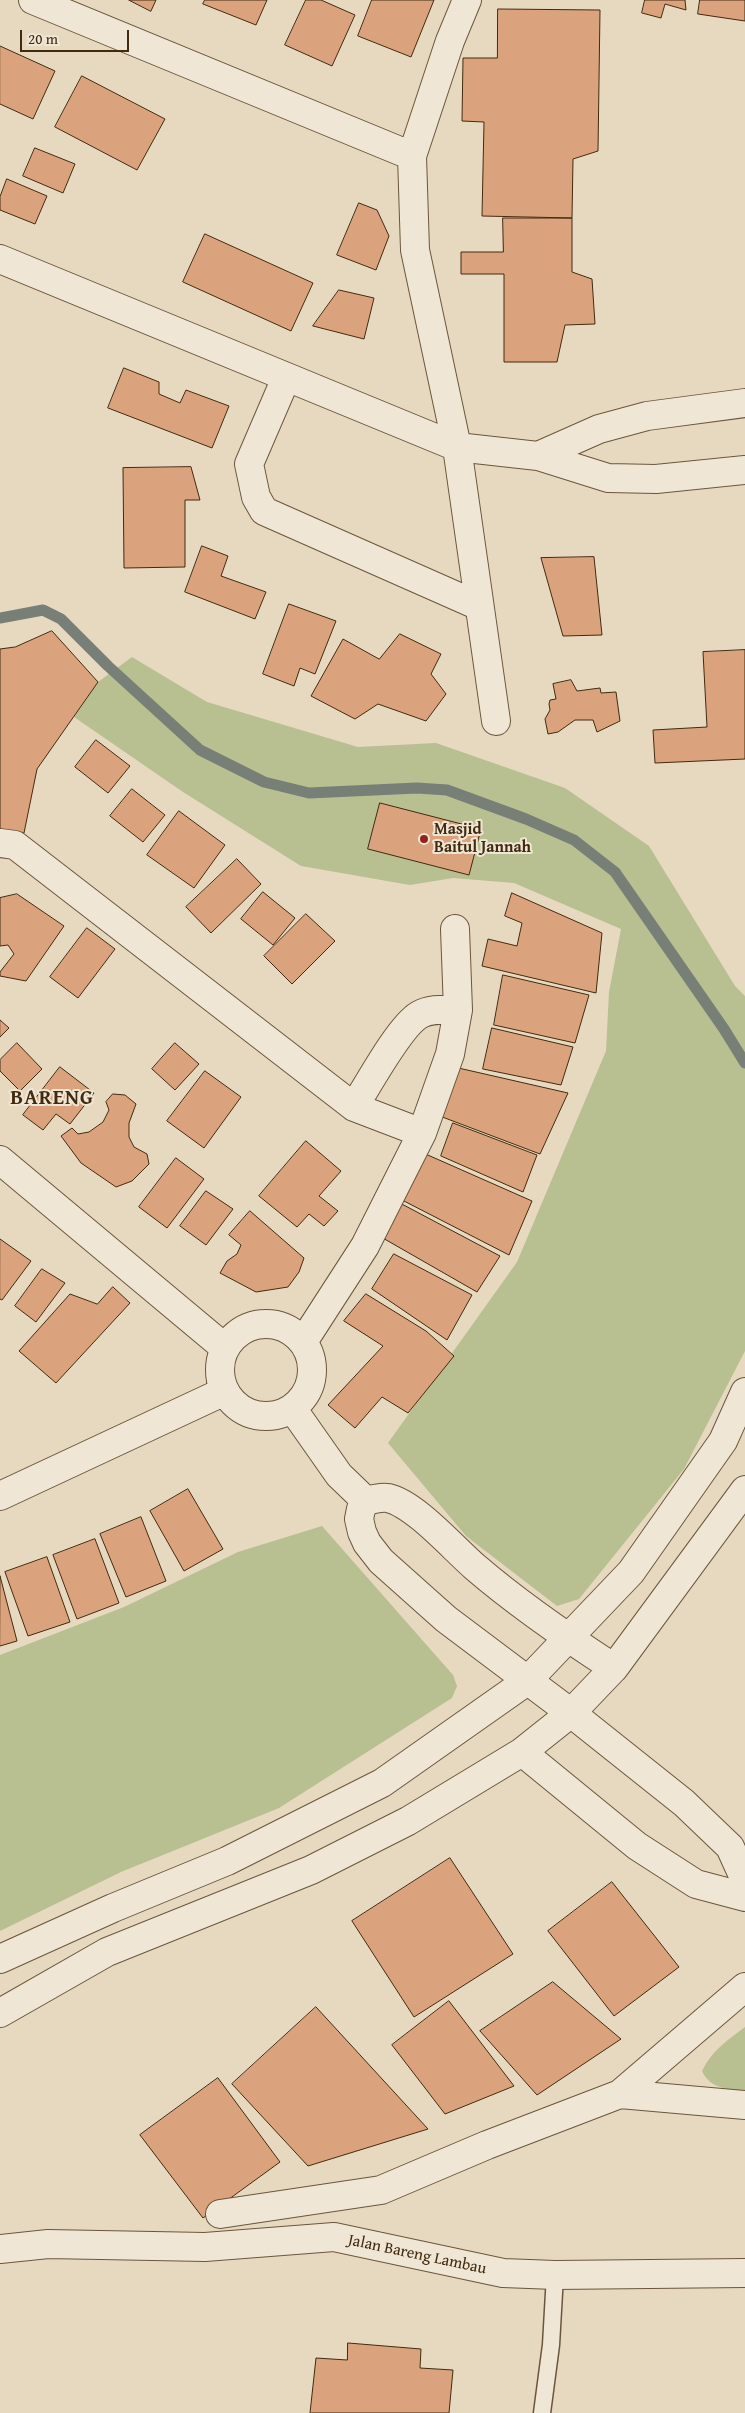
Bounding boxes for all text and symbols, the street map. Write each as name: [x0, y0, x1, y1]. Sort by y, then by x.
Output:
scale bar: [22, 20, 131, 52]
text: 20 m: [28, 28, 58, 49]
place label: Masjid Baitul Jannah: [434, 820, 531, 858]
marker: Masjid Baitul Jannah: [418, 833, 430, 845]
district label: BARENG: [10, 1086, 94, 1112]
street label: Jalan Bareng Lambau: [346, 2231, 488, 2279]

